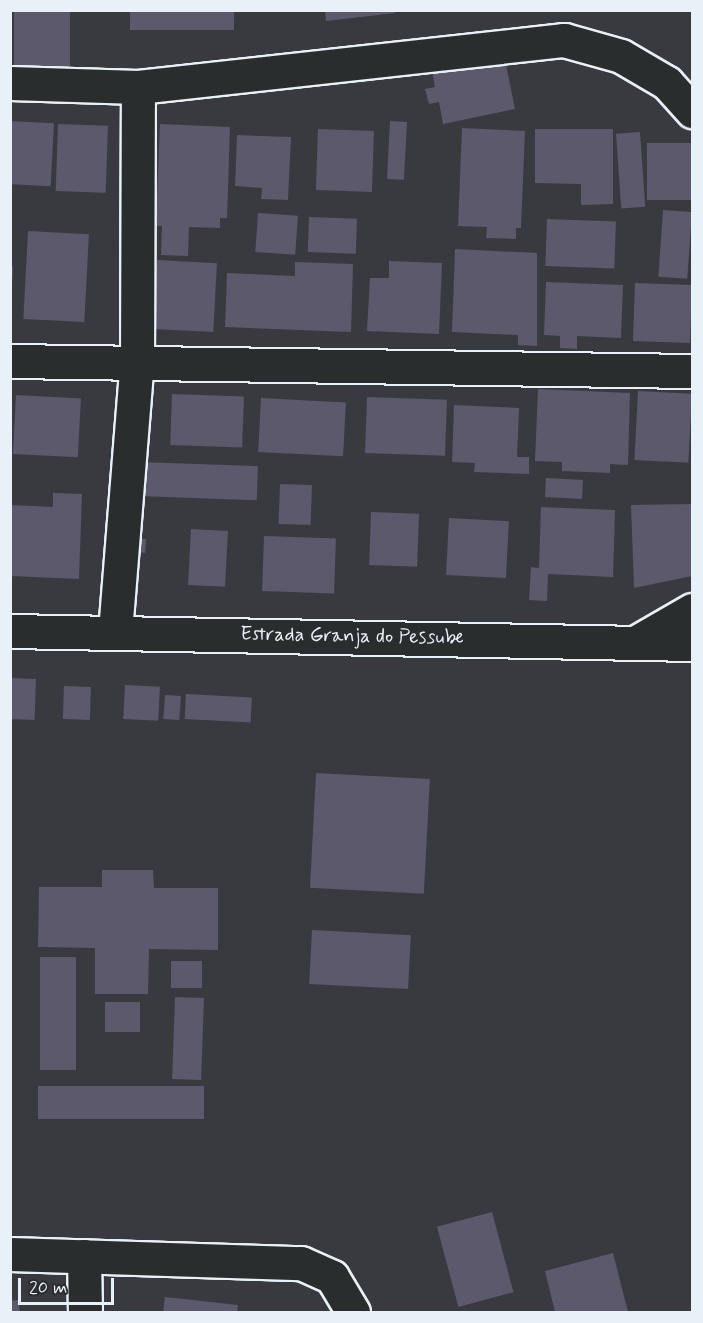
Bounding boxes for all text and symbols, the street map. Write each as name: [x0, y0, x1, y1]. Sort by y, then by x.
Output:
street label: Estrada Granja do Pessube: [239, 622, 465, 650]
scale bar: [21, 1266, 117, 1304]
text: 20 m: [29, 1276, 67, 1300]

